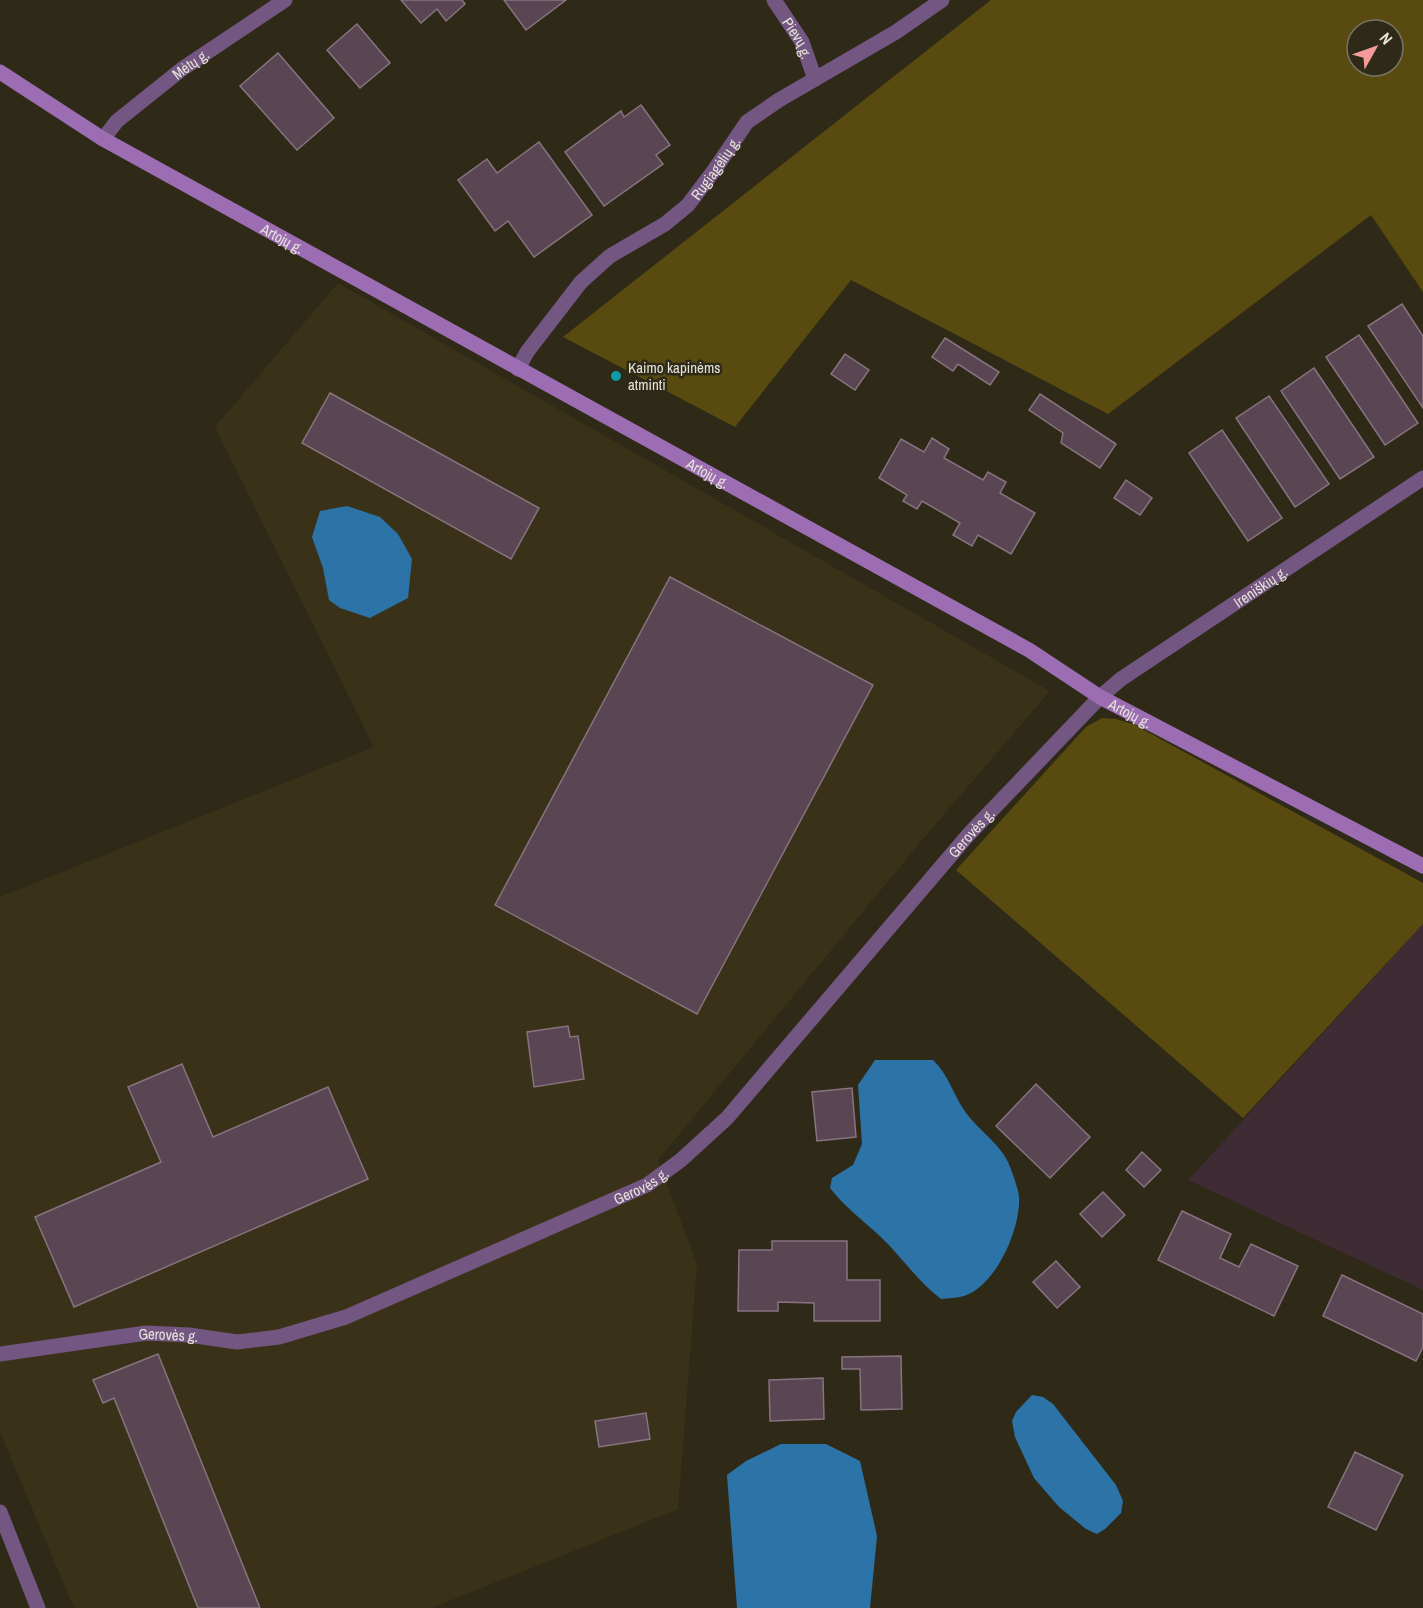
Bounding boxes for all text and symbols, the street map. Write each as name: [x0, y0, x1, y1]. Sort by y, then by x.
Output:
street label: Pievų g.: [778, 13, 818, 62]
north arrow: [1345, 18, 1405, 78]
text: N: [1375, 28, 1398, 49]
street label: Mėtų g.: [167, 43, 213, 84]
street label: Rugiagėlių g.: [685, 132, 745, 204]
street label: Artojų g.: [257, 217, 308, 258]
place label: Kaimo kapinėms atminti: [628, 357, 720, 395]
marker: Kaimo kapinėms atminti: [609, 369, 623, 383]
street label: Artojų g.: [682, 452, 733, 493]
street label: Ireniškių g.: [1229, 561, 1291, 612]
street label: Artojų g.: [1104, 693, 1156, 733]
street label: Gerovės g.: [943, 803, 999, 862]
street label: Gerovės g.: [610, 1162, 673, 1209]
street label: Gerovės g.: [137, 1322, 200, 1347]

